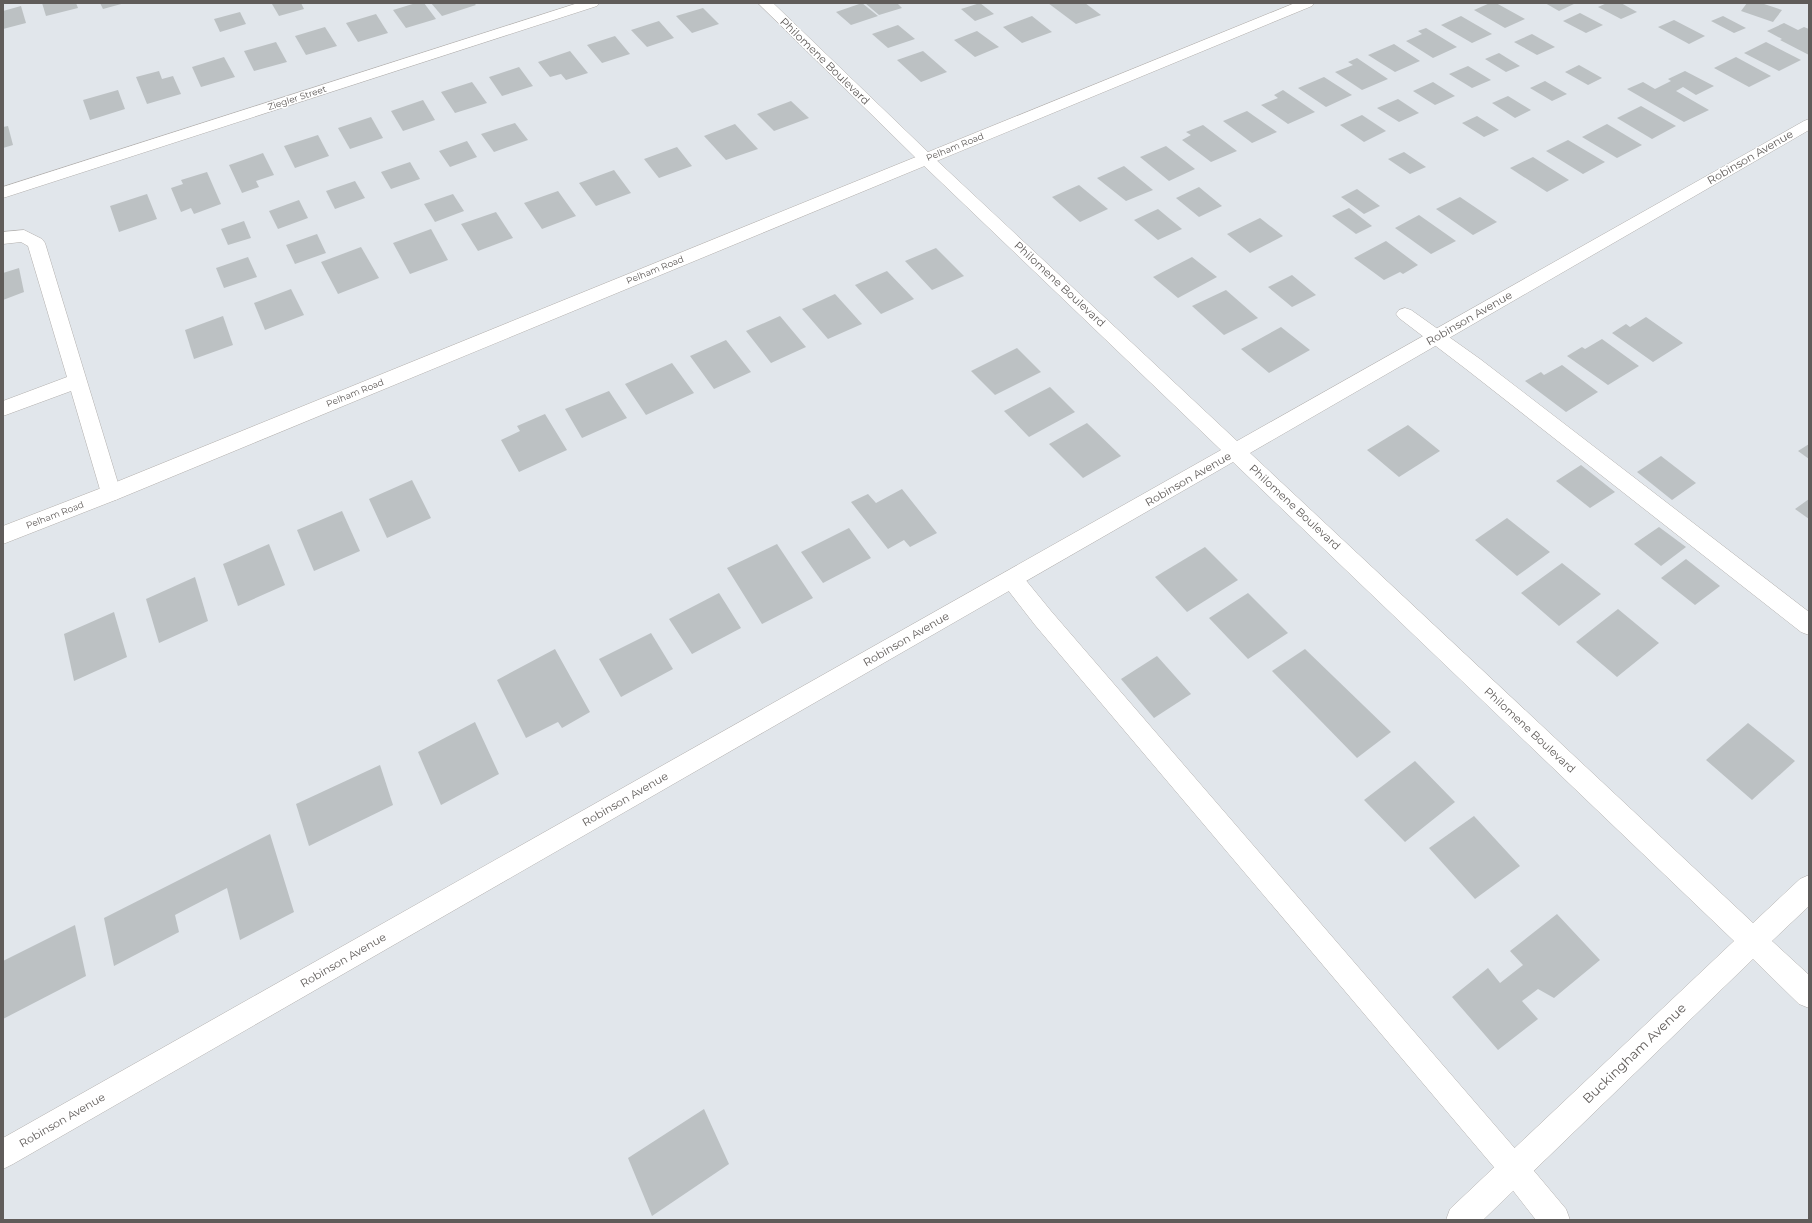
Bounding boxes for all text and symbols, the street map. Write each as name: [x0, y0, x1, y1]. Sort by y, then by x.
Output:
street label: Philomene Boulevard: [777, 14, 873, 108]
street label: Ziegler Street: [266, 83, 328, 112]
street label: Robinson Avenue: [1705, 127, 1796, 187]
street label: Pelham Road: [924, 130, 985, 163]
street label: Philomene Boulevard: [1012, 238, 1108, 330]
street label: Pelham Road: [624, 253, 685, 286]
street label: Robinson Avenue: [1424, 288, 1515, 348]
street label: Pelham Road: [324, 376, 385, 409]
street label: Robinson Avenue: [1143, 449, 1234, 509]
street label: Philomene Boulevard: [1247, 461, 1343, 553]
street label: Pelham Road: [24, 498, 85, 531]
street label: Robinson Avenue: [861, 609, 952, 669]
street label: Philomene Boulevard: [1482, 684, 1578, 776]
street label: Robinson Avenue: [580, 769, 671, 829]
street label: Robinson Avenue: [298, 930, 389, 990]
street label: Buckingham Avenue: [1579, 999, 1689, 1106]
street label: Robinson Avenue: [17, 1090, 108, 1150]

